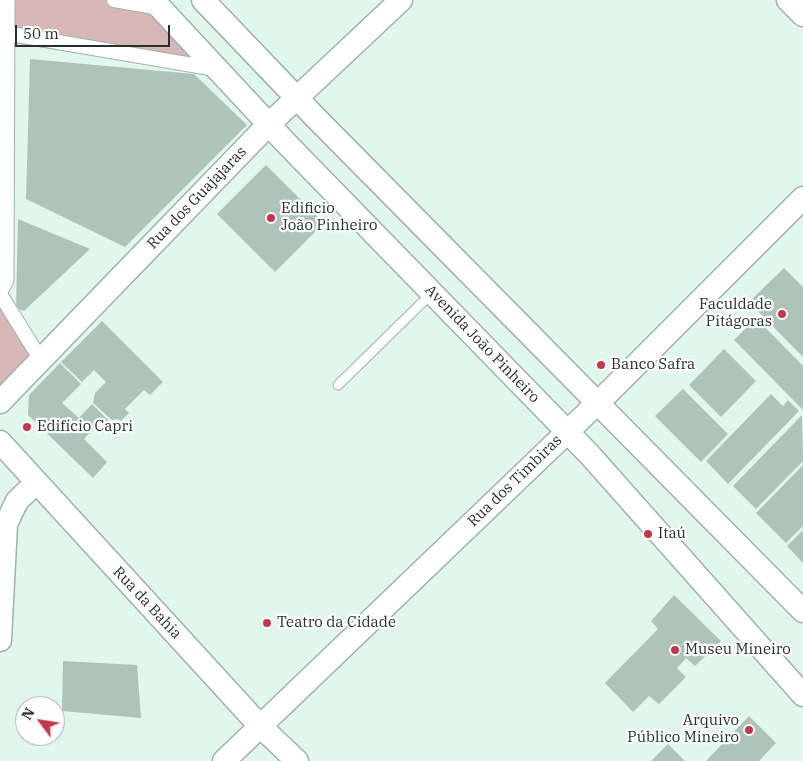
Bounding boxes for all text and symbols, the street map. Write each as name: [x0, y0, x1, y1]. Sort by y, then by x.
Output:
scale bar: [18, 15, 172, 47]
text: 50 m: [23, 24, 59, 43]
street label: Rua dos Guajajaras: [144, 143, 250, 253]
place label: Edificio João Pinheiro: [281, 200, 377, 235]
marker: Edificio João Pinheiro: [265, 212, 277, 224]
street label: Avenida João Pinheiro: [421, 281, 543, 407]
place label: Faculdade Pitágoras: [699, 296, 772, 331]
marker: Faculdade Pitágoras: [776, 308, 788, 320]
place label: Banco Safra: [611, 356, 695, 374]
marker: Banco Safra: [595, 359, 607, 371]
place label: Edifício Capri: [37, 418, 133, 436]
marker: Edifício Capri: [21, 421, 33, 433]
street label: Rua dos Timbiras: [464, 431, 566, 531]
place label: Itaú: [658, 525, 686, 543]
marker: Itaú: [642, 528, 654, 540]
street label: Rua da Bahia: [109, 563, 185, 643]
place label: Teatro da Cidade: [277, 614, 396, 632]
marker: Teatro da Cidade: [261, 617, 273, 629]
place label: Museu Mineiro: [685, 641, 791, 659]
marker: Museu Mineiro: [669, 644, 681, 656]
north arrow: [15, 696, 65, 746]
text: N: [17, 704, 39, 723]
place label: Arquivo Público Mineiro: [627, 712, 739, 747]
marker: Arquivo Público Mineiro: [743, 724, 755, 736]

